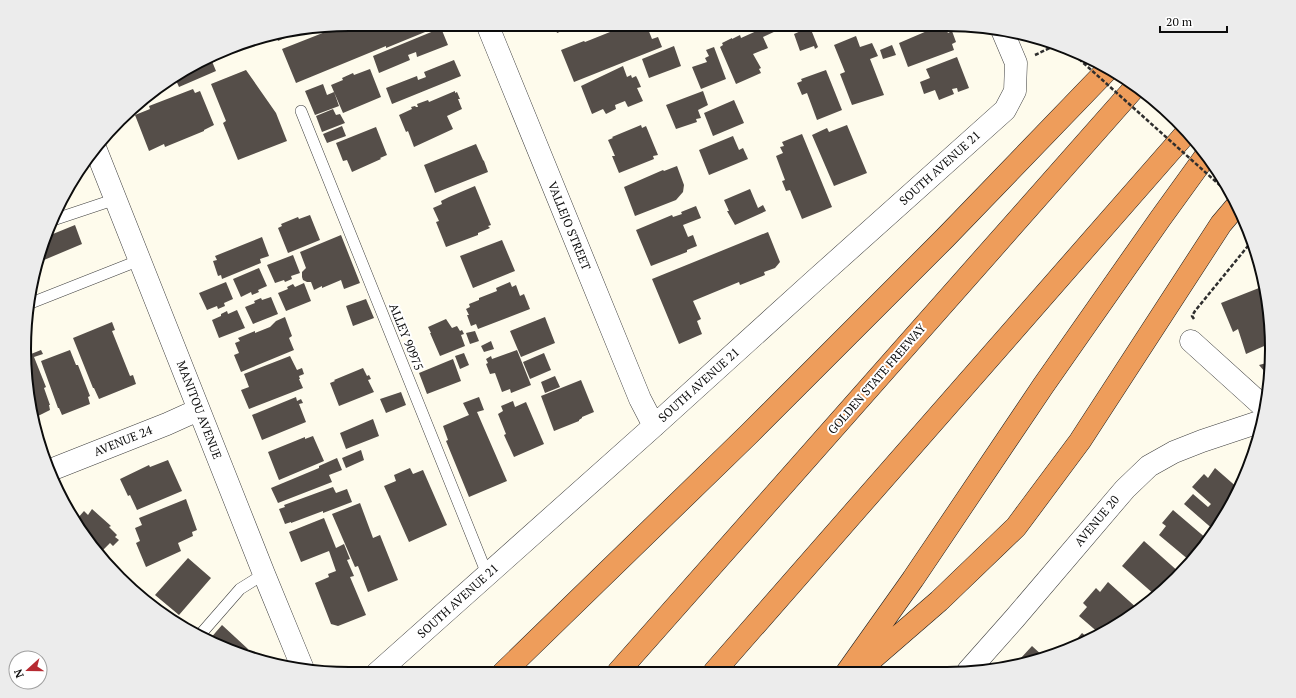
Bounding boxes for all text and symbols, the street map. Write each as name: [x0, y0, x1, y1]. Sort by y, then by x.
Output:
scale bar: [1160, 8, 1227, 34]
text: 20 m: [1166, 14, 1193, 29]
street label: SOUTH AVENUE 21: [896, 127, 983, 208]
street label: VALLEJO STREET: [545, 179, 594, 273]
street label: ALLEY 90975: [386, 301, 427, 373]
street label: GOLDEN STATE FREEWAY: [825, 320, 929, 437]
street label: SOUTH AVENUE 21: [655, 344, 742, 425]
street label: MANITOU AVENUE: [174, 358, 225, 461]
street label: AVENUE 24: [91, 422, 155, 459]
street label: AVENUE 20: [1071, 492, 1122, 549]
street label: SOUTH AVENUE 21: [414, 560, 501, 641]
north arrow: [8, 650, 48, 690]
text: N: [10, 667, 27, 680]

